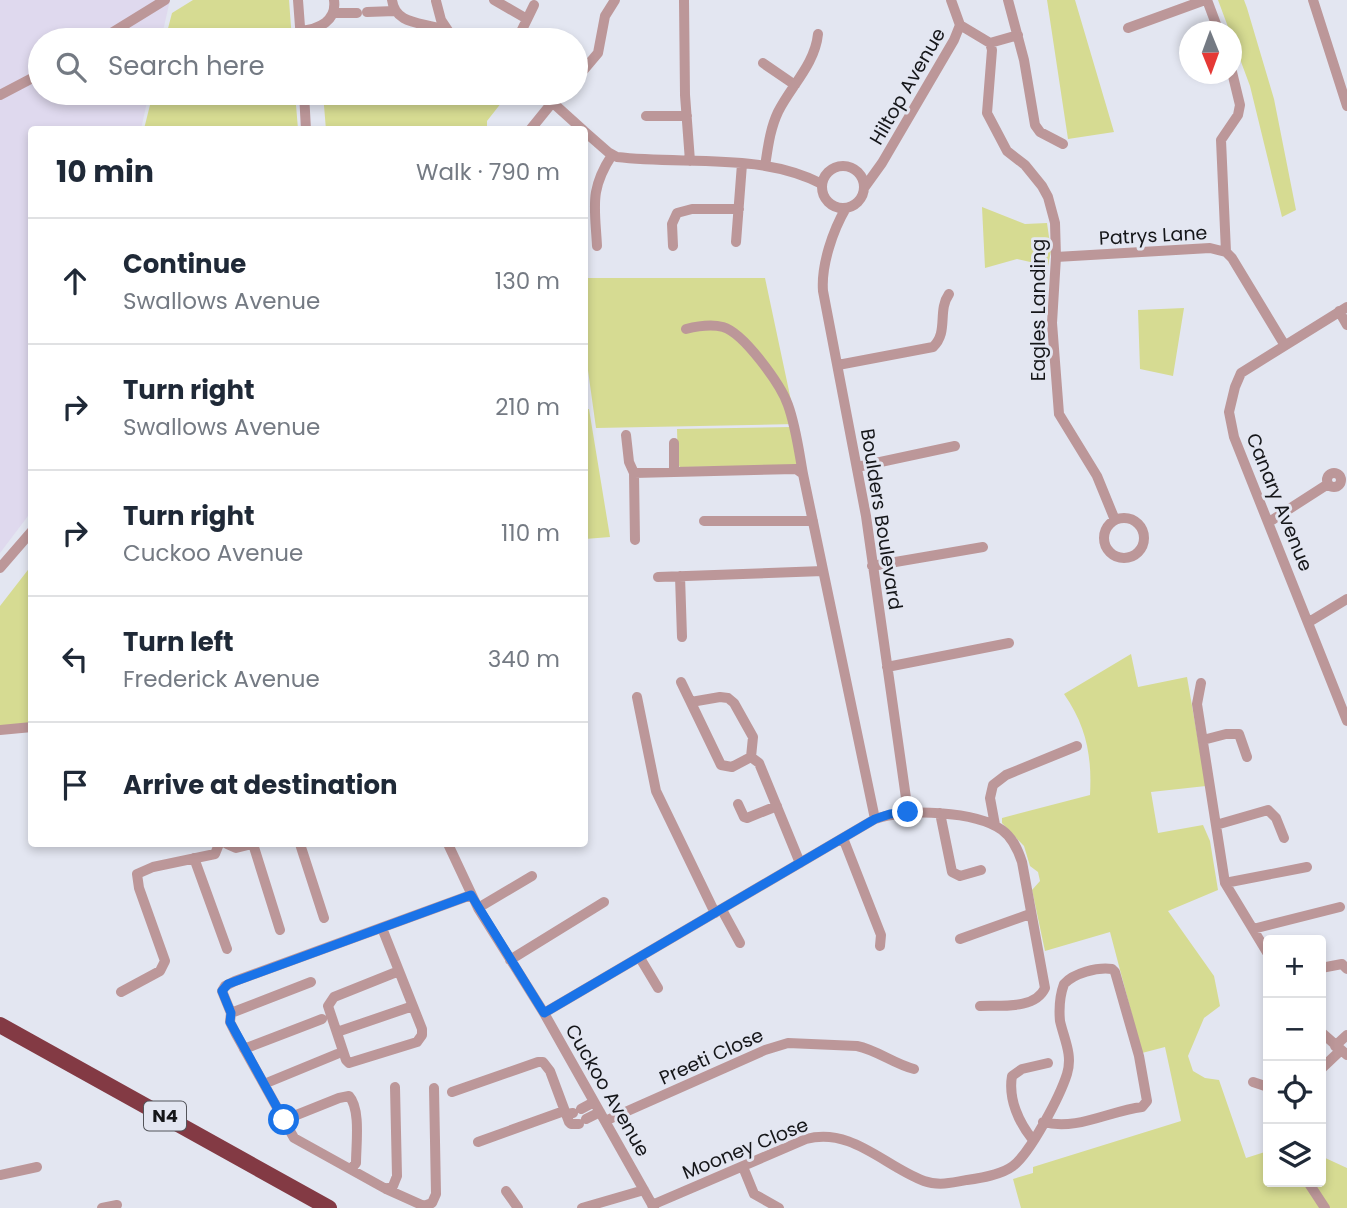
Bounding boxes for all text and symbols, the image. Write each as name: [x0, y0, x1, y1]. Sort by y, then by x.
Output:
north arrow: [1179, 21, 1242, 84]
street label: Hiltop Avenue: [863, 23, 952, 150]
search box: [28, 28, 588, 105]
icon: search: [52, 48, 90, 86]
text: Search here: [108, 48, 265, 84]
text: 10 min: [56, 150, 154, 193]
text: Walk · 790 m: [416, 156, 560, 188]
street label: Patrys Lane: [1098, 219, 1208, 252]
street label: Eagles Landing: [1025, 239, 1052, 381]
text: Continue: [123, 246, 246, 282]
icon: ahead: [56, 262, 94, 300]
text: 130 m: [495, 265, 560, 297]
text: Swallows Avenue: [123, 285, 320, 317]
text: Turn right: [123, 372, 255, 408]
icon: right: [56, 388, 94, 426]
text: 210 m: [495, 391, 560, 423]
text: Swallows Avenue: [123, 411, 320, 443]
street label: Boulders Boulevard: [854, 426, 909, 612]
street label: Canary Avenue: [1240, 429, 1320, 575]
text: Turn right: [123, 498, 255, 534]
icon: right: [56, 514, 94, 552]
text: 110 m: [501, 517, 560, 549]
text: Cuckoo Avenue: [123, 537, 303, 569]
text: Turn left: [123, 624, 234, 660]
icon: left: [56, 640, 94, 678]
text: 340 m: [488, 643, 560, 675]
text: Frederick Avenue: [123, 663, 320, 695]
icon: arrive: [56, 766, 94, 804]
text: Arrive at destination: [123, 767, 398, 803]
route end: [892, 796, 923, 827]
map controls: [1263, 935, 1326, 1187]
button: +: [1263, 935, 1326, 998]
button: −: [1263, 998, 1326, 1061]
street label: Cuckoo Avenue: [559, 1019, 656, 1161]
street label: Preeti Close: [655, 1021, 768, 1091]
button: locate: [1263, 1061, 1326, 1124]
road number: N4: [144, 1101, 186, 1130]
route start: [268, 1104, 299, 1135]
street label: Mooney Close: [678, 1111, 812, 1186]
button: layers: [1263, 1124, 1326, 1187]

